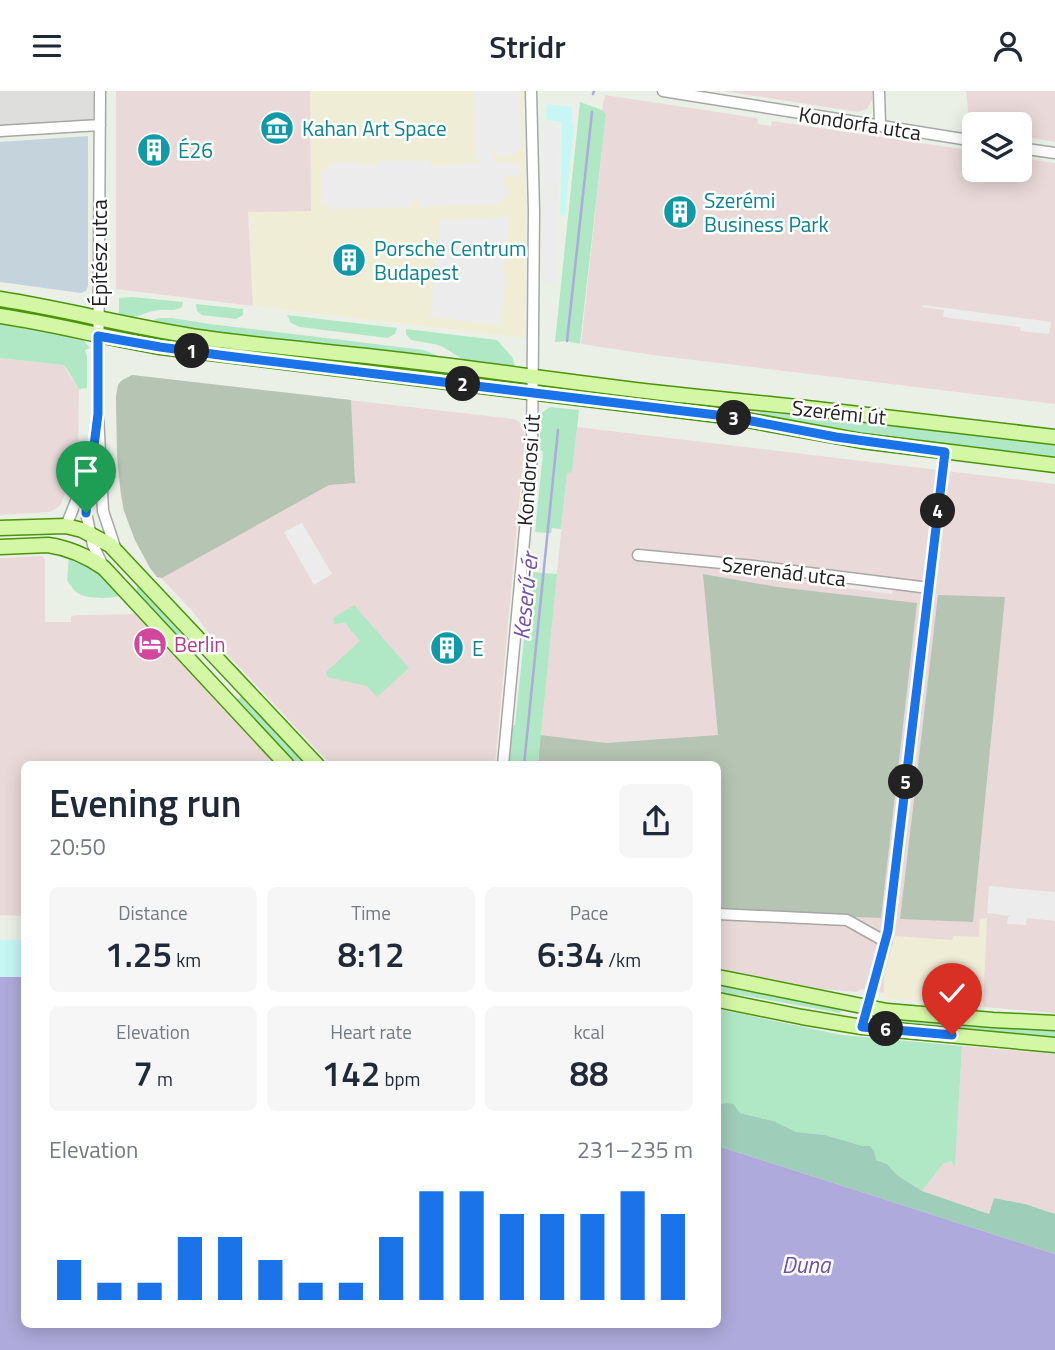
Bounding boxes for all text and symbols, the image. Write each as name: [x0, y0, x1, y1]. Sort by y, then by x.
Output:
text: Stridr: [489, 22, 566, 70]
icon: menu: [28, 27, 66, 65]
icon: person: [989, 27, 1027, 65]
street label: Kondorfa utca: [796, 98, 924, 149]
museum icon: Kahan Art Space: [258, 109, 296, 147]
place label: Kahan Art Space: [302, 112, 447, 144]
map controls: [962, 112, 1032, 182]
button: layers: [962, 112, 1032, 182]
building icon: É26: [135, 131, 173, 169]
place label: É26: [178, 134, 213, 166]
place label: Szerémi Business Park: [704, 184, 829, 240]
building icon: Szerémi Business Park: [661, 193, 699, 231]
street label: Építész utca: [83, 199, 115, 307]
place label: Porsche Centrum Budapest: [374, 232, 527, 288]
building icon: Porsche Centrum Budapest: [330, 241, 368, 279]
pin: 1: [174, 334, 210, 369]
text: 1: [186, 336, 197, 365]
pin: 2: [446, 367, 480, 401]
text: 2: [457, 369, 468, 398]
street label: Szerémi út: [790, 391, 888, 433]
pin: 3: [716, 401, 752, 435]
text: 3: [728, 403, 739, 432]
street label: Kondorosi út: [508, 412, 548, 527]
pin: [56, 441, 116, 513]
icon: arrive: [67, 452, 105, 490]
pin: 4: [920, 493, 956, 529]
text: 4: [932, 496, 943, 525]
water label: Keserű-ér: [503, 548, 547, 641]
street label: Szerenád utca: [720, 548, 848, 595]
hotel icon: Berlin: [131, 625, 169, 663]
place label: Berlin: [174, 628, 226, 660]
building icon: E: [428, 629, 466, 667]
place label: E: [472, 632, 484, 664]
pin: 5: [888, 765, 923, 799]
text: 5: [900, 767, 911, 796]
text: Evening run: [49, 774, 242, 832]
button: share: [619, 784, 693, 858]
text: 20:50: [49, 829, 106, 864]
text: Distance: [118, 898, 188, 927]
text: Time: [351, 898, 391, 927]
text: Pace: [570, 898, 608, 927]
text: 1.25: [105, 927, 172, 981]
text: 8:12: [337, 927, 405, 981]
text: 6:34: [537, 927, 604, 981]
text: km: [172, 945, 201, 974]
text: /km: [604, 945, 641, 974]
pin: [922, 963, 982, 1035]
icon: check: [933, 974, 971, 1012]
pin: 6: [868, 1011, 903, 1047]
text: 6: [880, 1014, 891, 1043]
text: Elevation: [116, 1017, 190, 1046]
text: Heart rate: [330, 1017, 412, 1046]
text: kcal: [573, 1017, 605, 1046]
text: 7: [133, 1046, 153, 1100]
text: 142: [322, 1046, 380, 1100]
text: 88: [569, 1046, 609, 1100]
text: m: [153, 1064, 173, 1093]
text: bpm: [380, 1064, 420, 1093]
text: Elevation: [49, 1132, 138, 1167]
text: 231–235 m: [577, 1132, 693, 1167]
water label: Duna: [782, 1247, 832, 1282]

